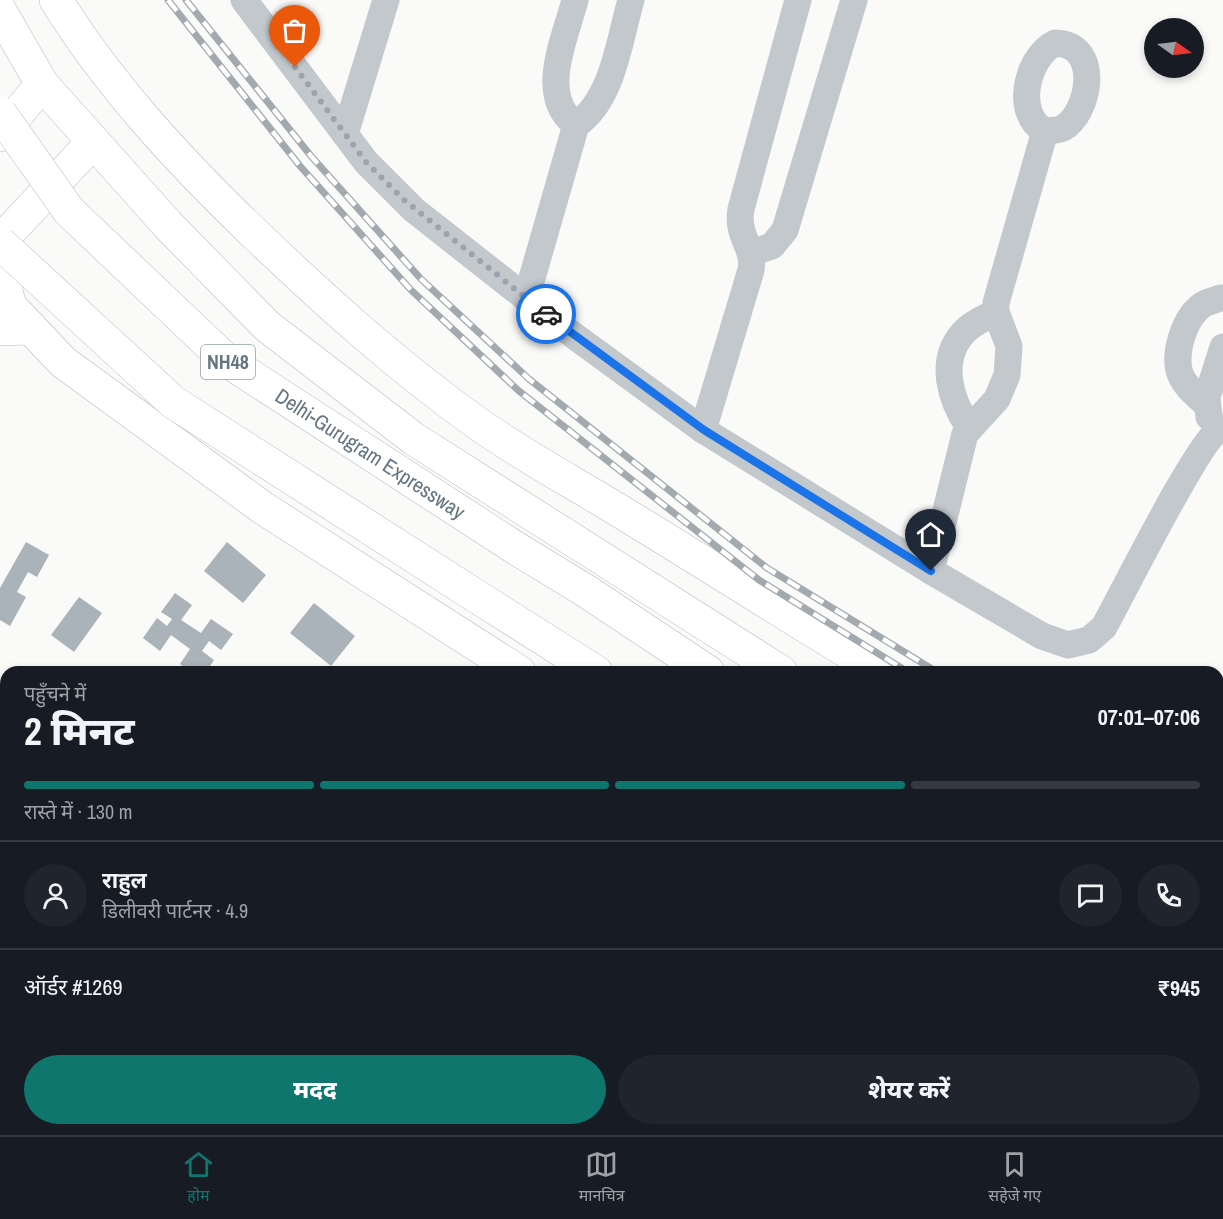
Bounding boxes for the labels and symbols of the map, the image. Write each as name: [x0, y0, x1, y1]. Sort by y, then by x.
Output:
pin: [269, 5, 320, 67]
north arrow: [1144, 18, 1204, 78]
courier: [516, 284, 576, 344]
road number: NH48: [201, 345, 255, 379]
street label: Delhi-Gurugram Expressway: [270, 381, 471, 526]
pin: [905, 509, 956, 571]

